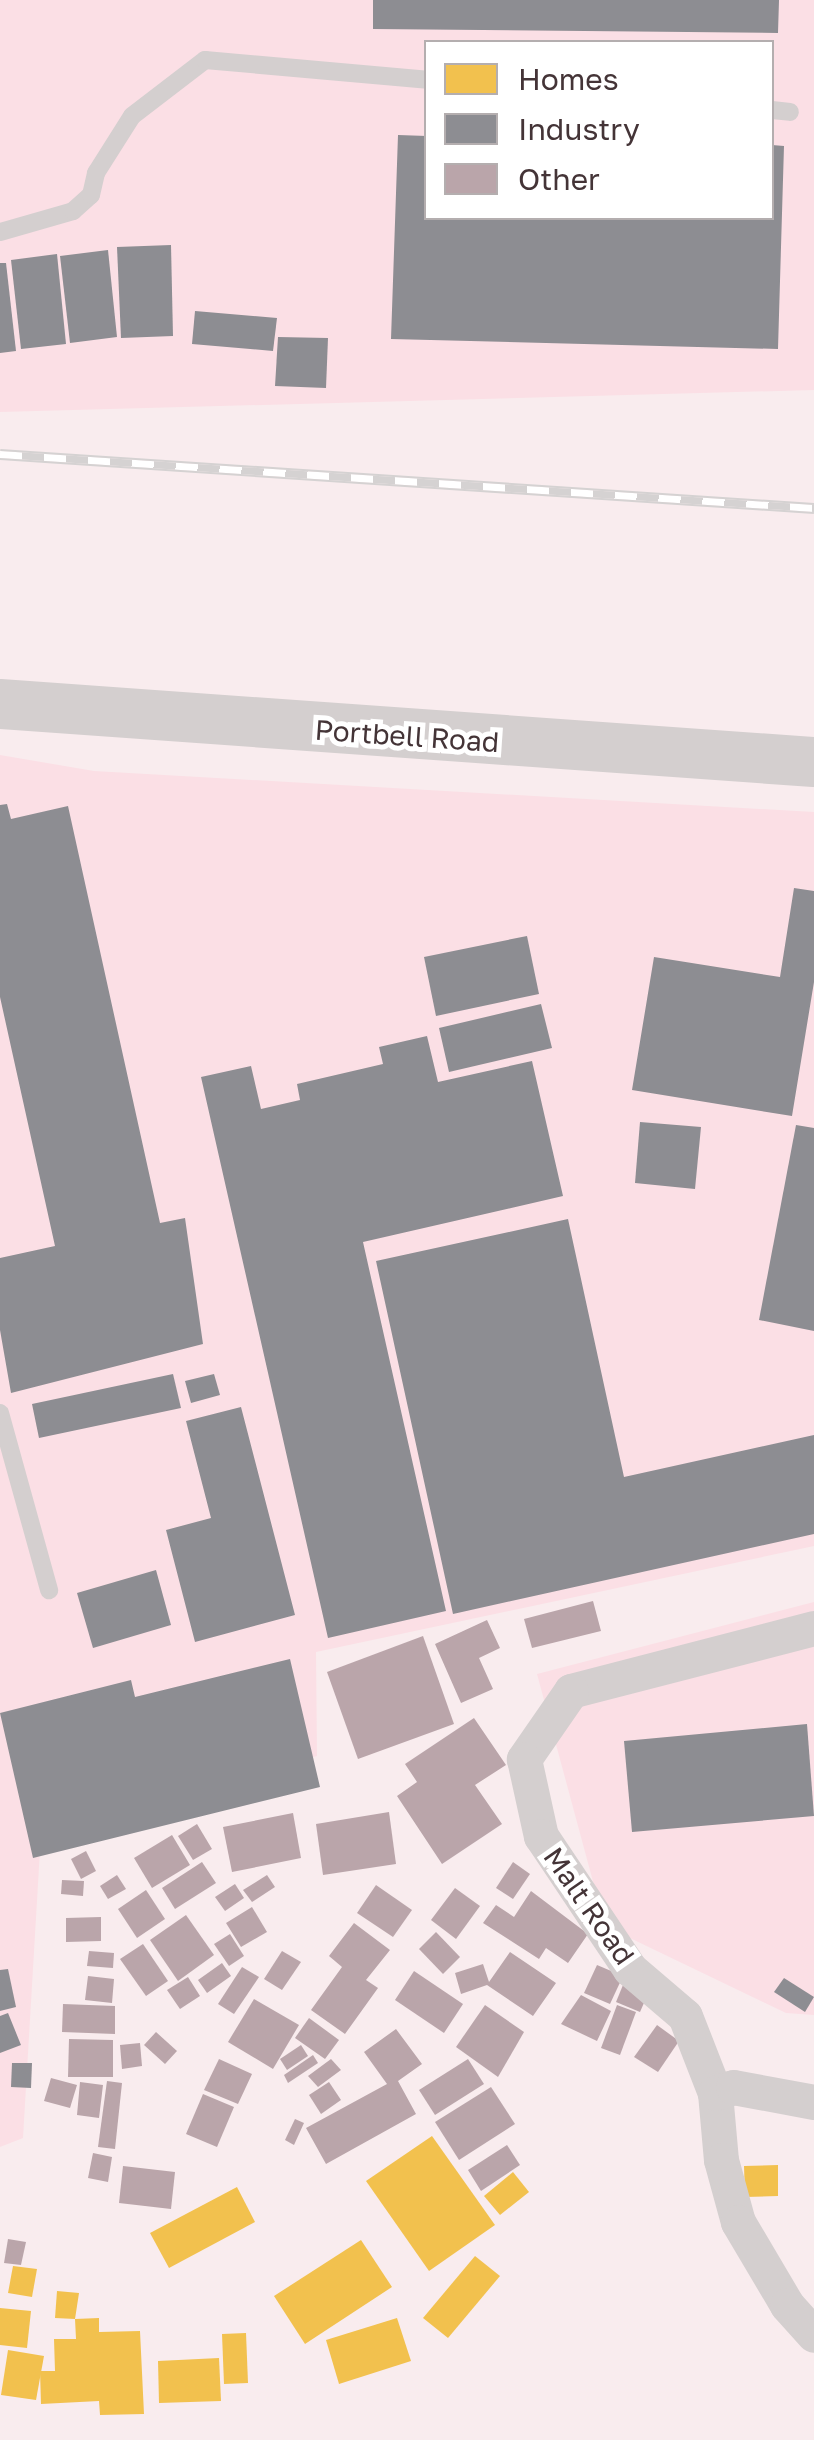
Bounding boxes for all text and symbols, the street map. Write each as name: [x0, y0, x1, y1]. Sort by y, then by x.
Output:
legend: [424, 40, 774, 220]
text: Homes: [518, 61, 619, 97]
text: Industry: [518, 111, 640, 147]
text: Other: [518, 161, 600, 197]
street label: Portbell Road: [314, 713, 500, 759]
street label: Malt Road: [536, 1841, 642, 1971]

